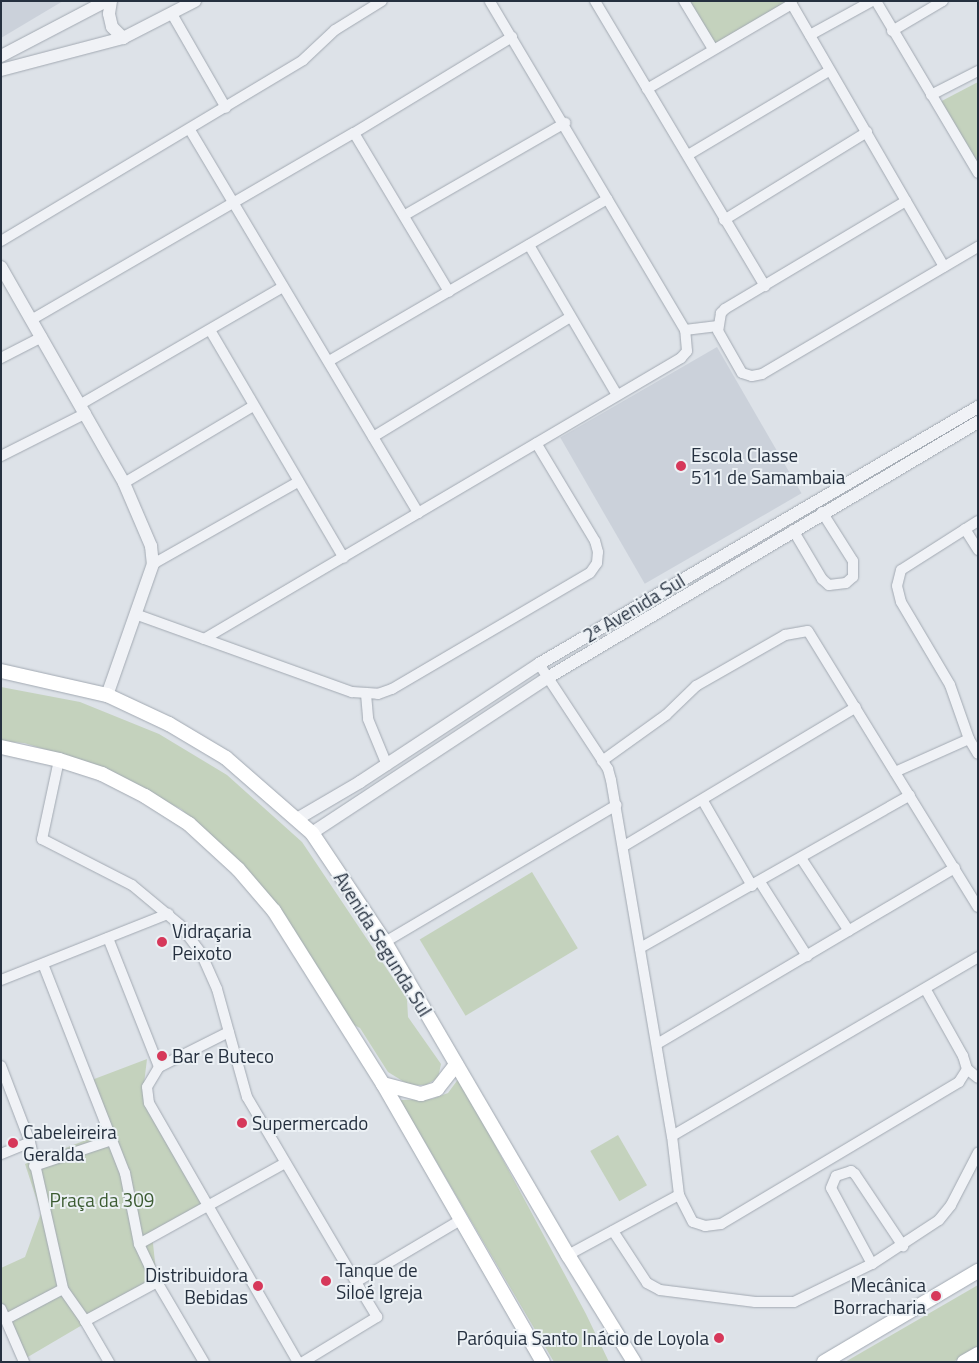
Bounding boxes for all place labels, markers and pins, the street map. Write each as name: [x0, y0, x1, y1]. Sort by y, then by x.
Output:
place label: Escola Classe 511 de Samambaia: [691, 444, 845, 488]
marker: Escola Classe 511 de Samambaia: [675, 460, 687, 472]
place label: Vidraçaria Peixoto: [172, 920, 251, 964]
marker: Vidraçaria Peixoto: [156, 936, 168, 948]
place label: Bar e Buteco: [172, 1045, 274, 1067]
marker: Bar e Buteco: [156, 1050, 168, 1062]
place label: Supermercado: [252, 1112, 368, 1134]
marker: Supermercado: [236, 1117, 248, 1129]
place label: Cabeleireira Geralda: [23, 1121, 117, 1165]
marker: Cabeleireira Geralda: [7, 1137, 19, 1149]
place label: Tanque de Siloé Igreja: [336, 1259, 423, 1303]
place label: Distribuidora Bebidas: [145, 1264, 248, 1308]
place label: Mecânica Borracharia: [833, 1274, 926, 1318]
marker: Tanque de Siloé Igreja: [320, 1275, 332, 1287]
marker: Distribuidora Bebidas: [252, 1280, 264, 1292]
marker: Mecânica Borracharia: [930, 1290, 942, 1302]
place label: Paróquia Santo Inácio de Loyola: [456, 1327, 709, 1349]
marker: Paróquia Santo Inácio de Loyola: [713, 1332, 725, 1344]

